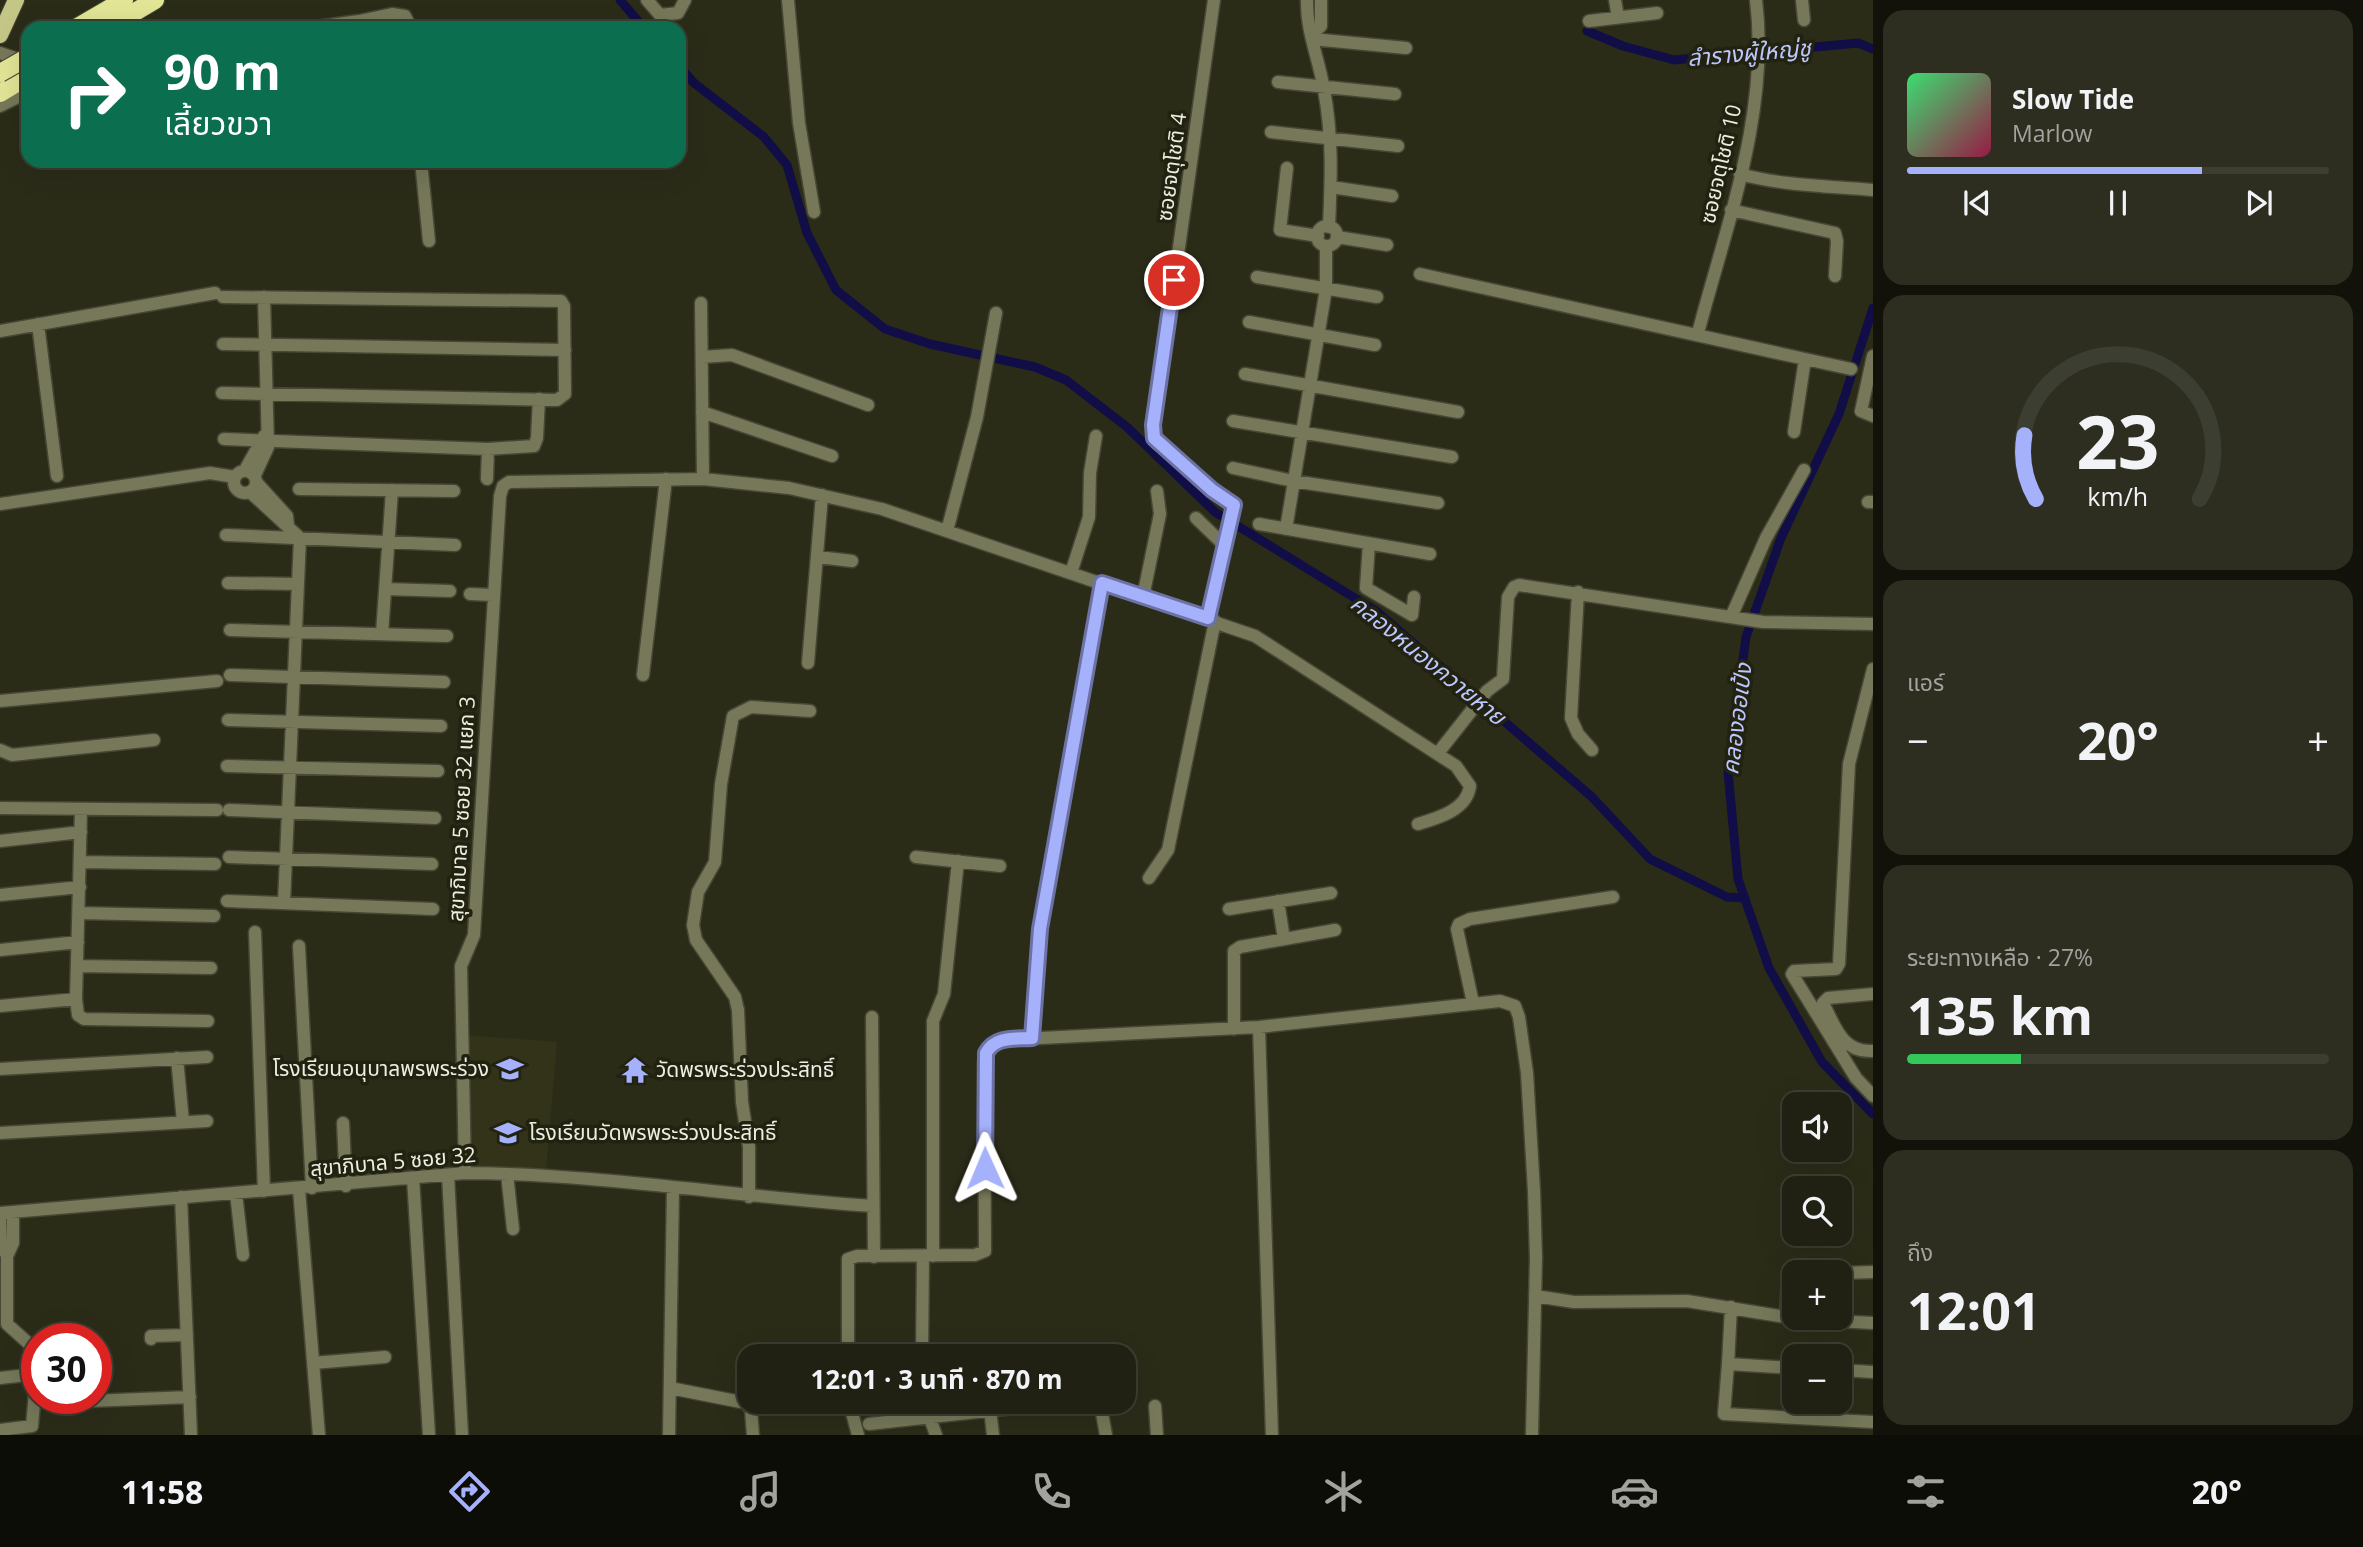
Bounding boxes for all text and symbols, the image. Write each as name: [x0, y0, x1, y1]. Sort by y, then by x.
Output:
water label: ลำรางผู้ใหญ่ชู: [1686, 30, 1814, 73]
text: 90 m: [164, 38, 281, 104]
icon: right: [49, 49, 140, 140]
text: Slow Tide: [2012, 81, 2134, 117]
text: เลี้ยวขวา: [164, 101, 272, 144]
street label: ซอยจตุโชติ 10: [1693, 102, 1747, 226]
street label: ซอยจตุโชติ 4: [1150, 111, 1192, 223]
text: Marlow: [2012, 117, 2092, 149]
icon: previous: [1958, 184, 1996, 222]
icon: pause: [2099, 184, 2137, 222]
icon: next: [2240, 184, 2278, 222]
pin: [1144, 250, 1204, 310]
icon: arrive: [1155, 261, 1193, 299]
text: 23: [2076, 391, 2160, 490]
text: km/h: [2088, 478, 2148, 512]
water label: คลองหนองควายหาย: [1344, 587, 1514, 733]
water label: คลองออเป้ง: [1713, 660, 1759, 776]
text: แอร์: [1907, 666, 1944, 698]
street label: สุขาภิบาล 5 ซอย 32 แยก 3: [441, 695, 481, 922]
text: 20°: [2077, 704, 2159, 775]
text: −: [1907, 714, 1929, 766]
text: +: [2307, 714, 2329, 766]
text: ระยะทางเหลือ · 27%: [1907, 941, 2093, 973]
text: 135 km: [1907, 979, 2093, 1050]
place label: โรงเรียนอนุบาลพรพระร่วง: [273, 1054, 489, 1082]
school or university icon: โรงเรียนอนุบาลพรพระร่วง: [495, 1054, 525, 1084]
temple icon: วัดพรพระร่วงประสิทธิ์: [620, 1055, 650, 1085]
place label: วัดพรพระร่วงประสิทธิ์: [656, 1055, 835, 1083]
map controls: [1782, 1092, 1852, 1414]
button: sound: [1782, 1092, 1852, 1162]
school or university icon: โรงเรียนวัดพรพระร่วงประสิทธิ์: [493, 1118, 523, 1148]
place label: โรงเรียนวัดพรพระร่วงประสิทธิ์: [529, 1118, 777, 1146]
position arrow: [948, 1131, 1022, 1205]
street label: สุขาภิบาล 5 ซอย 32: [309, 1140, 477, 1182]
button: search: [1782, 1176, 1852, 1246]
text: ถึง: [1907, 1236, 1933, 1268]
button: +: [1782, 1260, 1852, 1330]
text: 12:01: [1907, 1274, 2041, 1345]
speed limit sign: 30: [21, 1323, 112, 1414]
button: −: [1782, 1344, 1852, 1414]
text: 12:01 · 3 นาที · 870 m: [810, 1361, 1063, 1397]
icon: directions: [445, 1467, 494, 1516]
icon: music: [736, 1467, 785, 1516]
icon: phone: [1027, 1467, 1076, 1516]
icon: climate: [1319, 1467, 1368, 1516]
icon: car: [1610, 1467, 1659, 1516]
icon: filters: [1901, 1467, 1950, 1516]
text: 11:58: [121, 1470, 203, 1513]
text: 20°: [2192, 1470, 2242, 1513]

